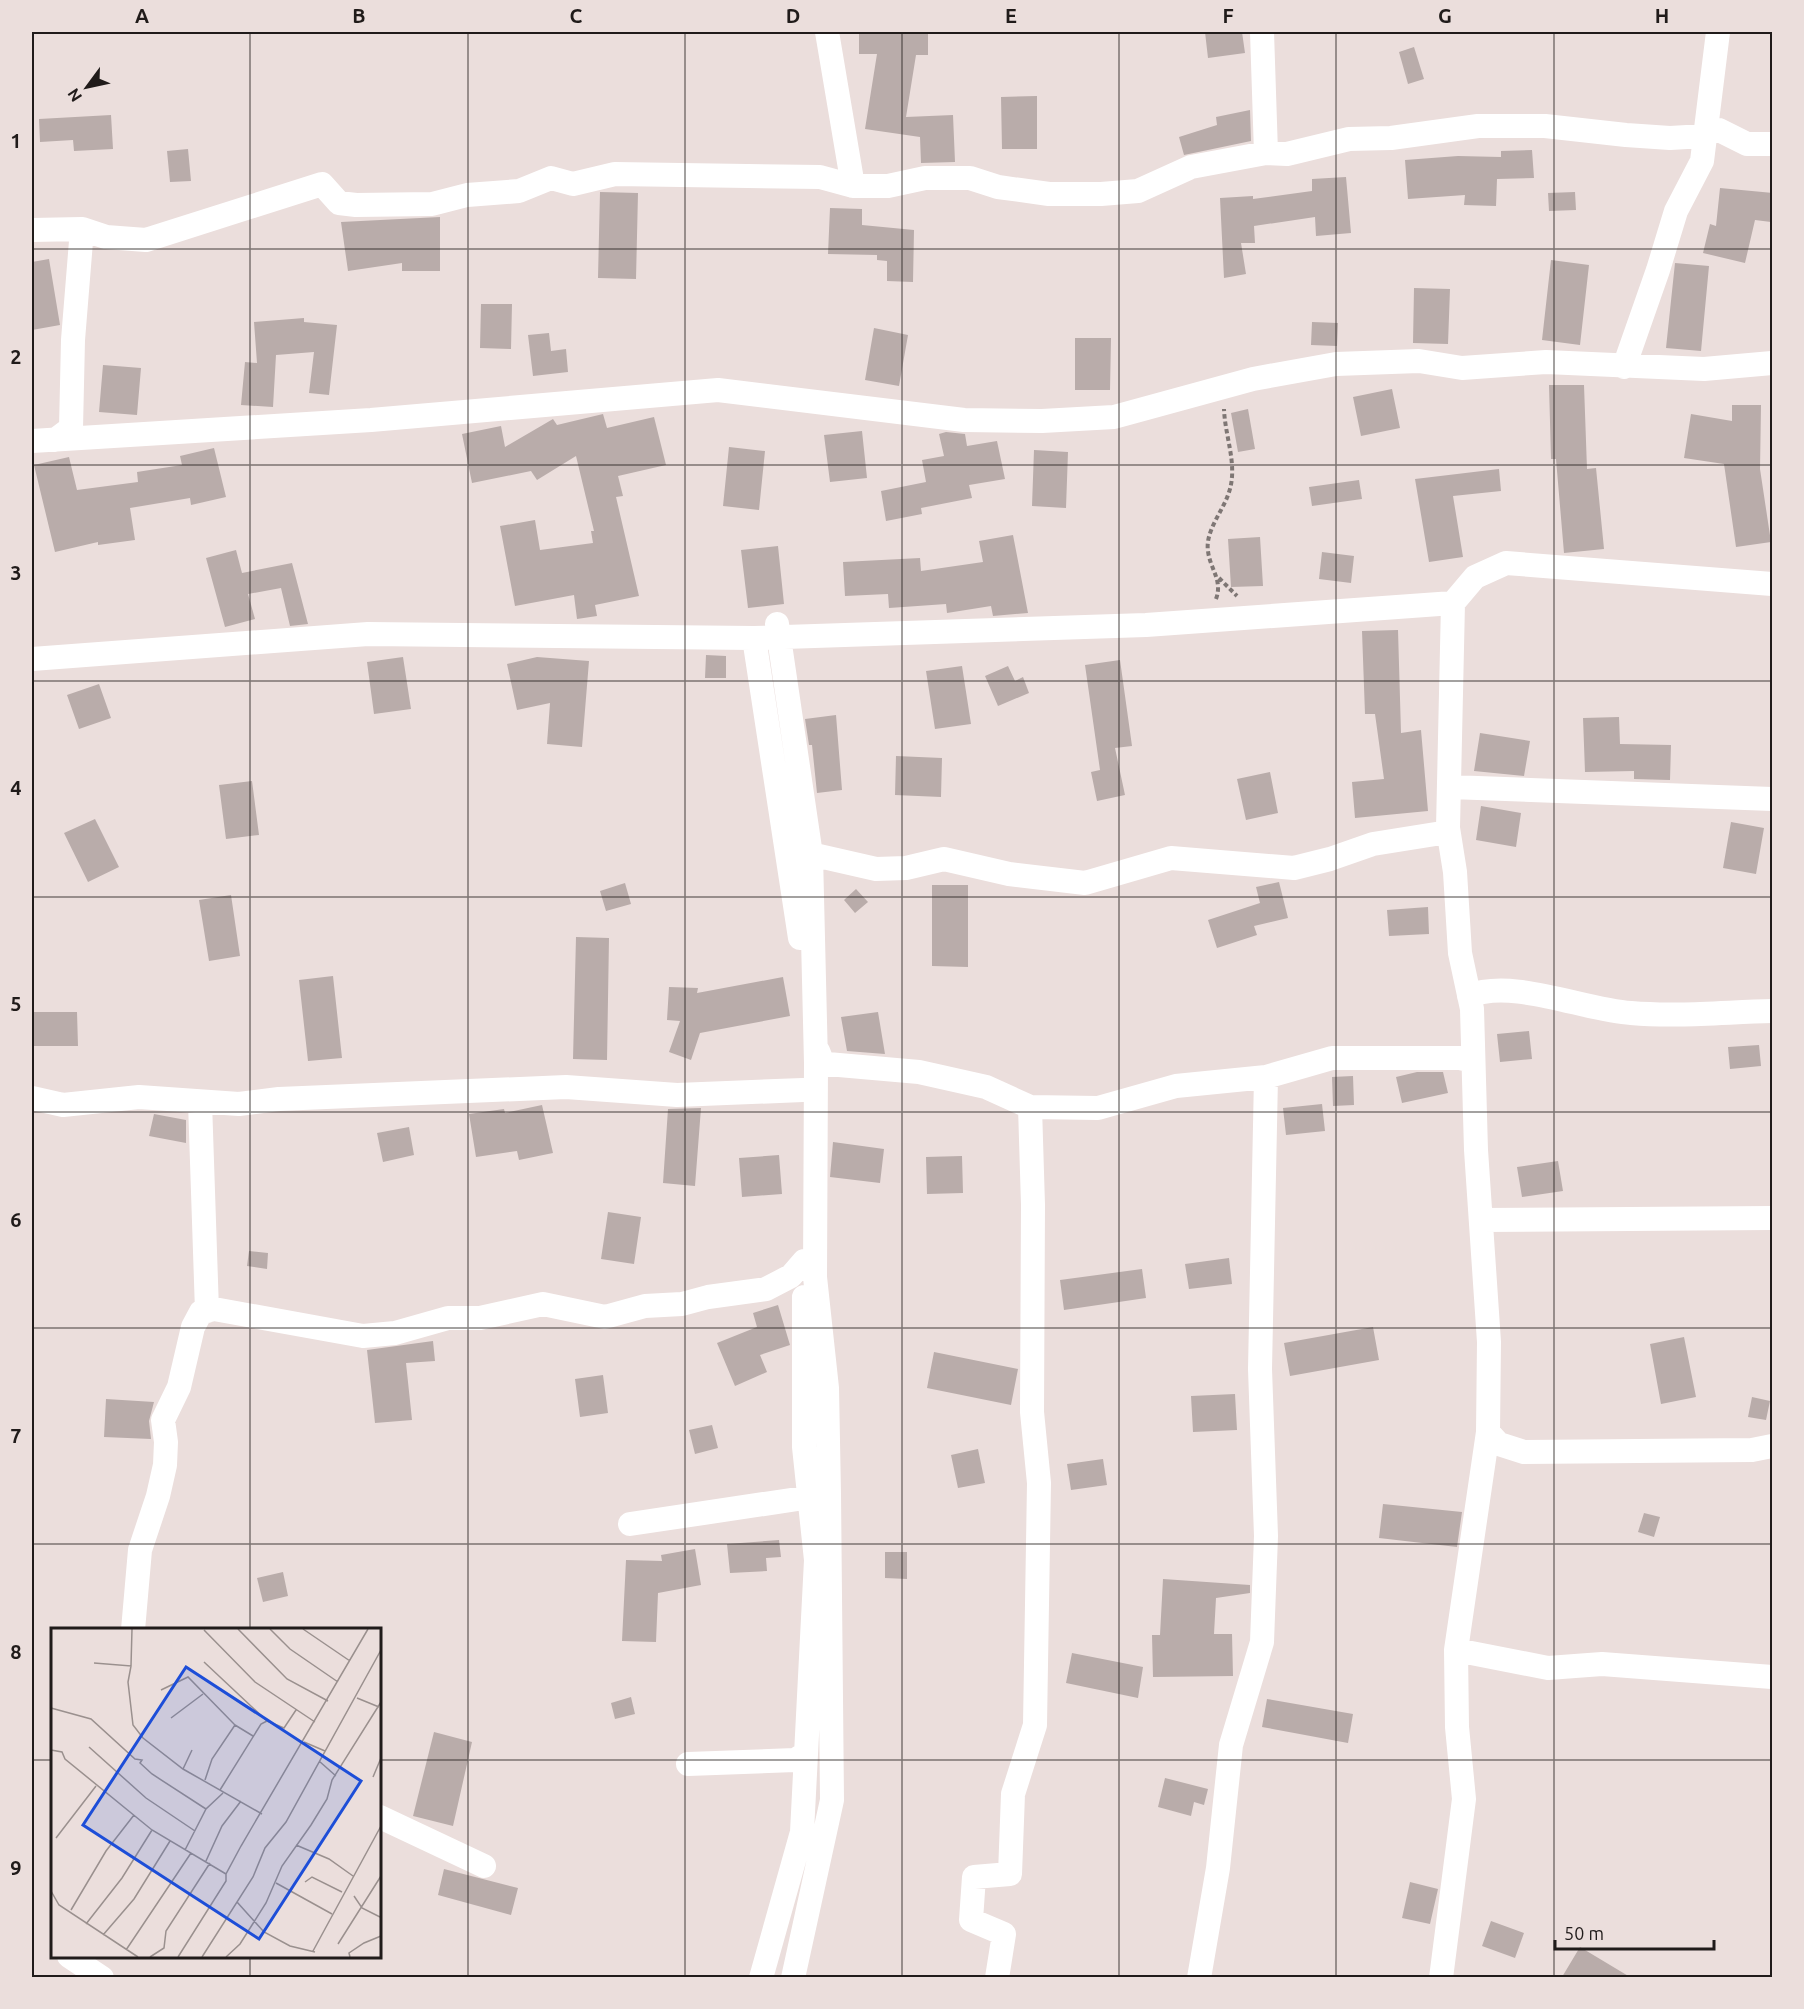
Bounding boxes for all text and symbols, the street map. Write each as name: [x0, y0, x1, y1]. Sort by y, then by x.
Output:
text: A: [135, 4, 149, 27]
text: B: [352, 4, 366, 27]
text: C: [570, 4, 583, 27]
text: D: [786, 4, 800, 27]
text: E: [1005, 4, 1017, 27]
text: F: [1222, 4, 1234, 27]
text: G: [1438, 4, 1452, 27]
text: H: [1655, 4, 1669, 27]
north arrow: [57, 57, 117, 117]
text: N: [64, 85, 85, 105]
text: 1: [10, 129, 22, 152]
text: 2: [10, 345, 22, 368]
text: 3: [10, 561, 22, 584]
text: 4: [10, 776, 22, 799]
text: 5: [10, 992, 22, 1015]
text: 6: [10, 1208, 22, 1231]
text: 7: [10, 1424, 22, 1447]
inset map: [51, 1628, 381, 1958]
text: 8: [10, 1640, 22, 1663]
text: 9: [10, 1856, 22, 1879]
scale bar: [1555, 1913, 1714, 1951]
text: 50 m: [1564, 1923, 1604, 1943]

